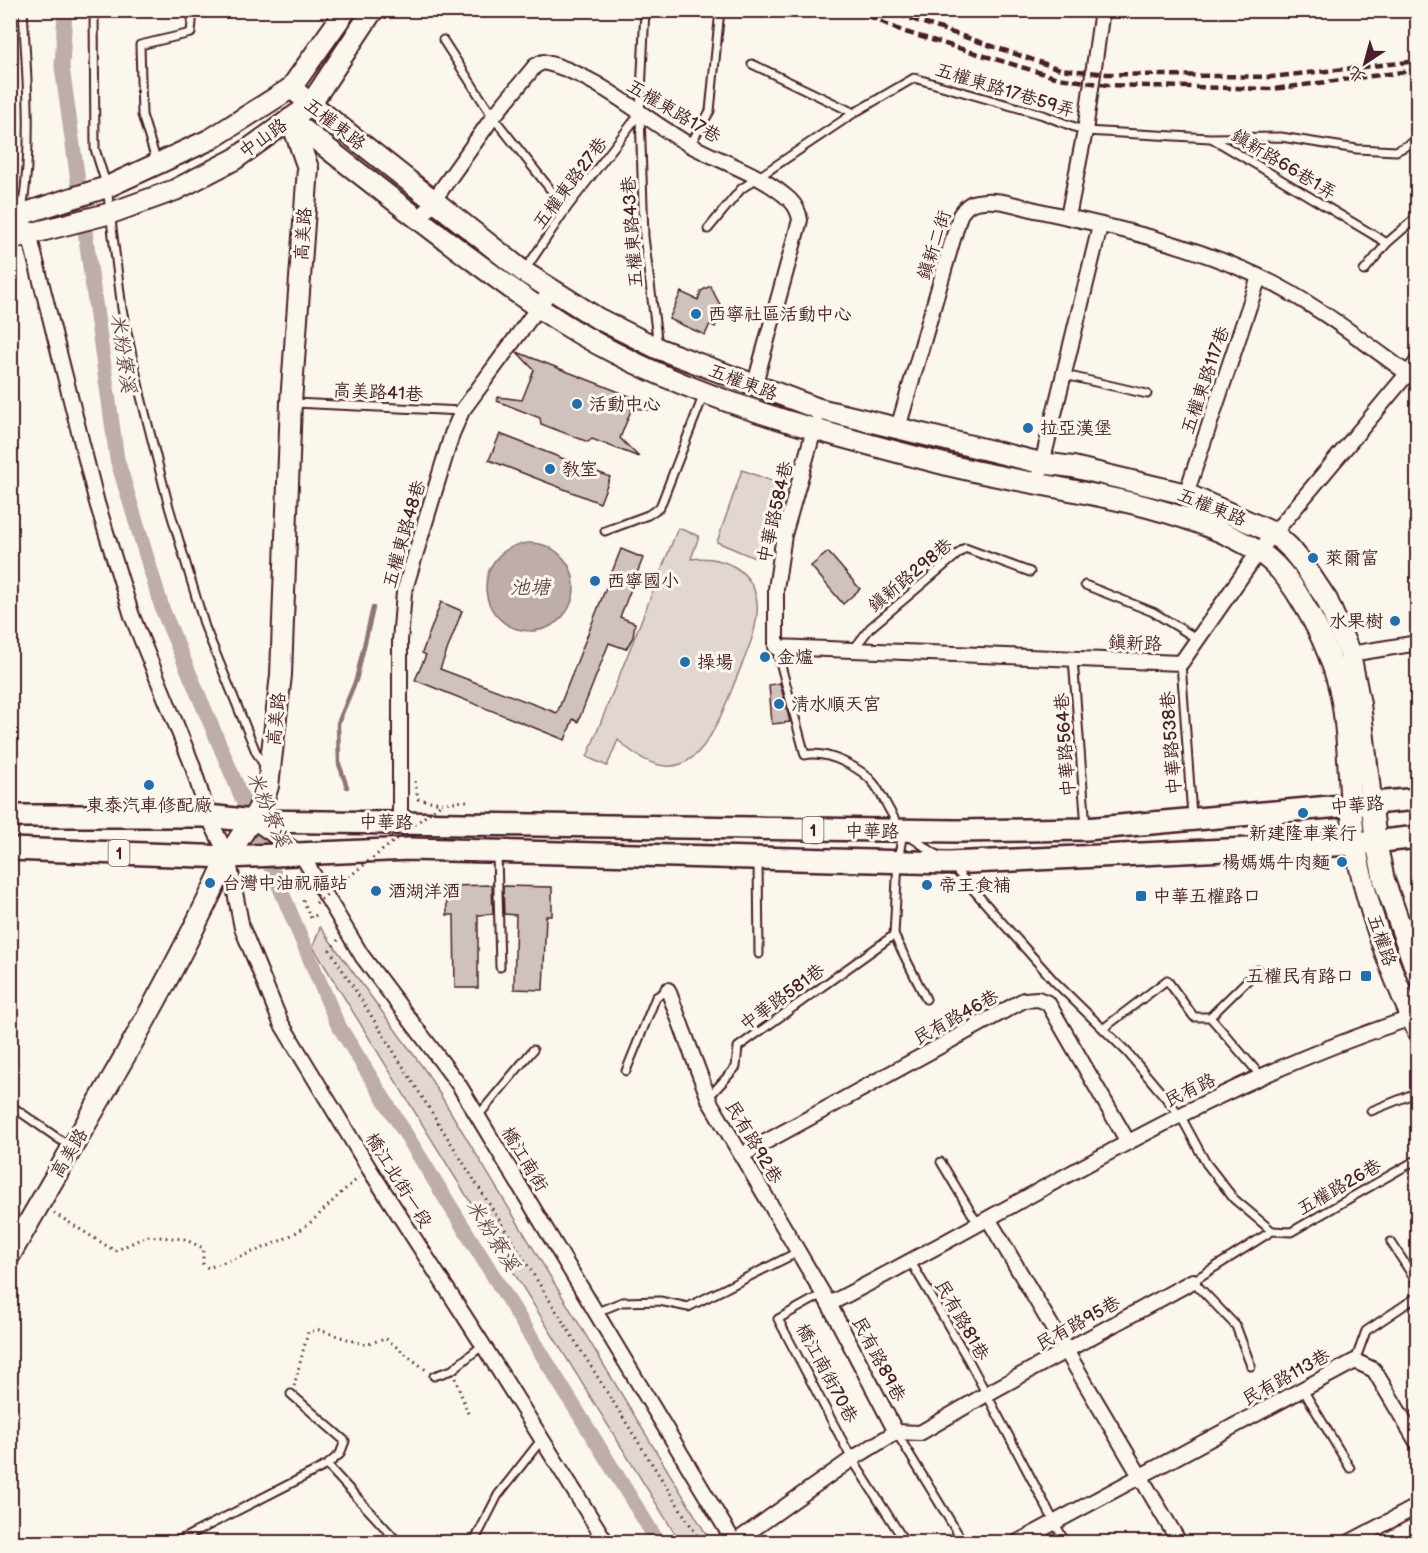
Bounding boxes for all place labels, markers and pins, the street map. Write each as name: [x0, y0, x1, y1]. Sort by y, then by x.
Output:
place label: 西寧社區活動中心: [708, 304, 852, 325]
marker: 西寧社區活動中心: [689, 307, 703, 321]
place label: 活動中心: [589, 394, 661, 415]
marker: 活動中心: [570, 397, 584, 411]
place label: 拉亞漢堡: [1040, 418, 1112, 439]
marker: 拉亞漢堡: [1021, 421, 1035, 435]
place label: 教室: [562, 459, 598, 480]
marker: 教室: [543, 462, 557, 476]
place label: 萊爾富: [1325, 548, 1379, 569]
marker: 萊爾富: [1306, 551, 1320, 565]
place label: 西寧國小: [607, 571, 679, 592]
marker: 西寧國小: [588, 574, 602, 588]
place label: 水果樹: [1329, 611, 1383, 632]
marker: 水果樹: [1388, 614, 1402, 628]
place label: 金爐: [777, 647, 813, 668]
marker: 金爐: [758, 650, 772, 664]
place label: 操場: [697, 652, 733, 673]
marker: 操場: [678, 655, 692, 669]
place label: 清水順天宮: [791, 694, 881, 715]
marker: 清水順天宮: [772, 697, 786, 711]
marker: 東泰汽車修配廠: [142, 778, 156, 792]
place label: 東泰汽車修配廠: [86, 795, 212, 816]
marker: 新建隆車業行: [1296, 806, 1310, 820]
place label: 新建隆車業行: [1249, 823, 1357, 844]
place label: 楊媽媽牛肉麵: [1222, 852, 1330, 873]
marker: 楊媽媽牛肉麵: [1335, 855, 1349, 869]
place label: 台灣中油祝福站: [222, 873, 348, 894]
place label: 帝王食補: [939, 875, 1011, 896]
marker: 台灣中油祝福站: [203, 876, 217, 890]
marker: 帝王食補: [920, 878, 934, 892]
place label: 酒湖洋酒: [388, 881, 460, 902]
marker: 酒湖洋酒: [369, 884, 383, 898]
place label: 中華五權路口: [1153, 886, 1261, 907]
marker: 中華五權路口: [1134, 889, 1148, 903]
place label: 五權民有路口: [1246, 966, 1354, 987]
marker: 五權民有路口: [1359, 969, 1373, 983]

